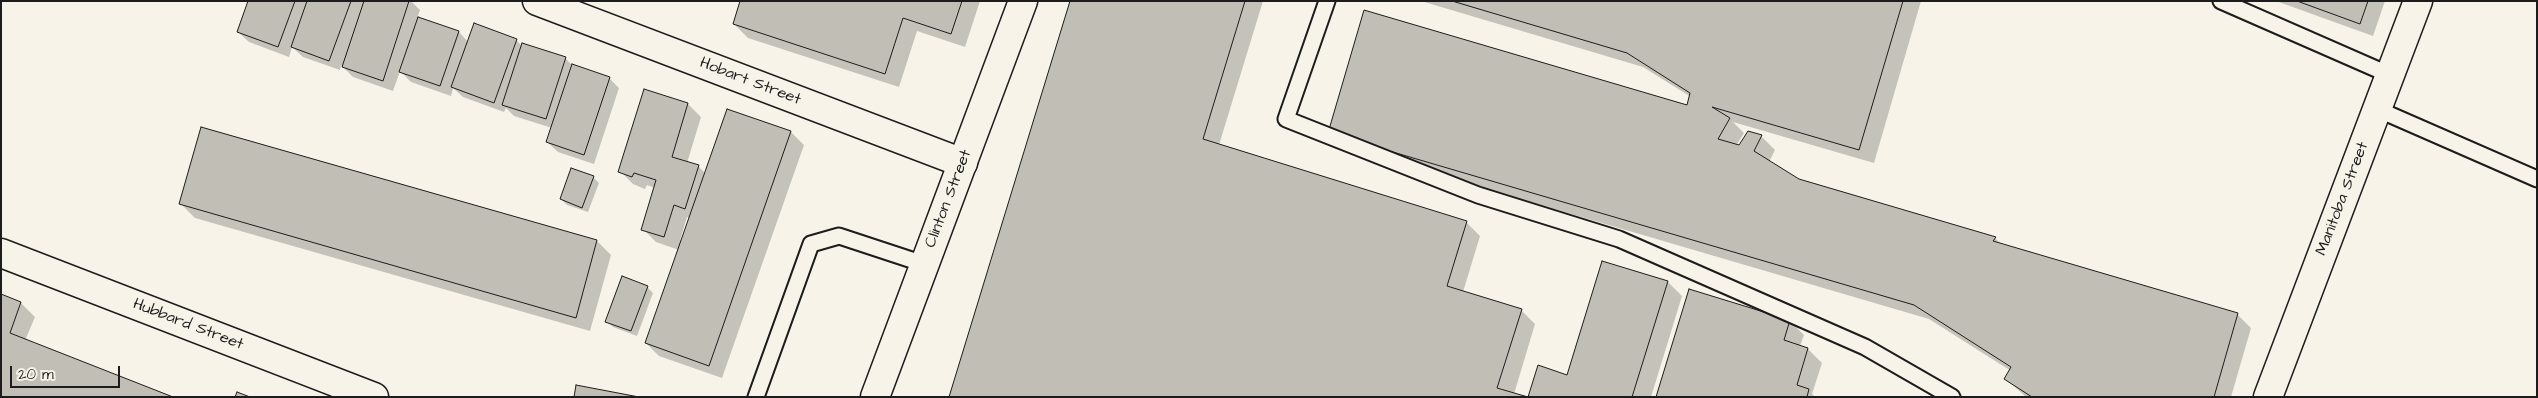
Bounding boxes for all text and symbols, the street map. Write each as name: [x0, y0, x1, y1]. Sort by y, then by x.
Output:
street label: Hobart Street: [697, 54, 803, 110]
street label: Manitoba Street: [2313, 139, 2373, 259]
street label: Clinton Street: [921, 147, 977, 251]
street label: Hubbard Street: [130, 295, 246, 355]
scale bar: [12, 356, 122, 388]
text: 20 m: [18, 364, 54, 385]

